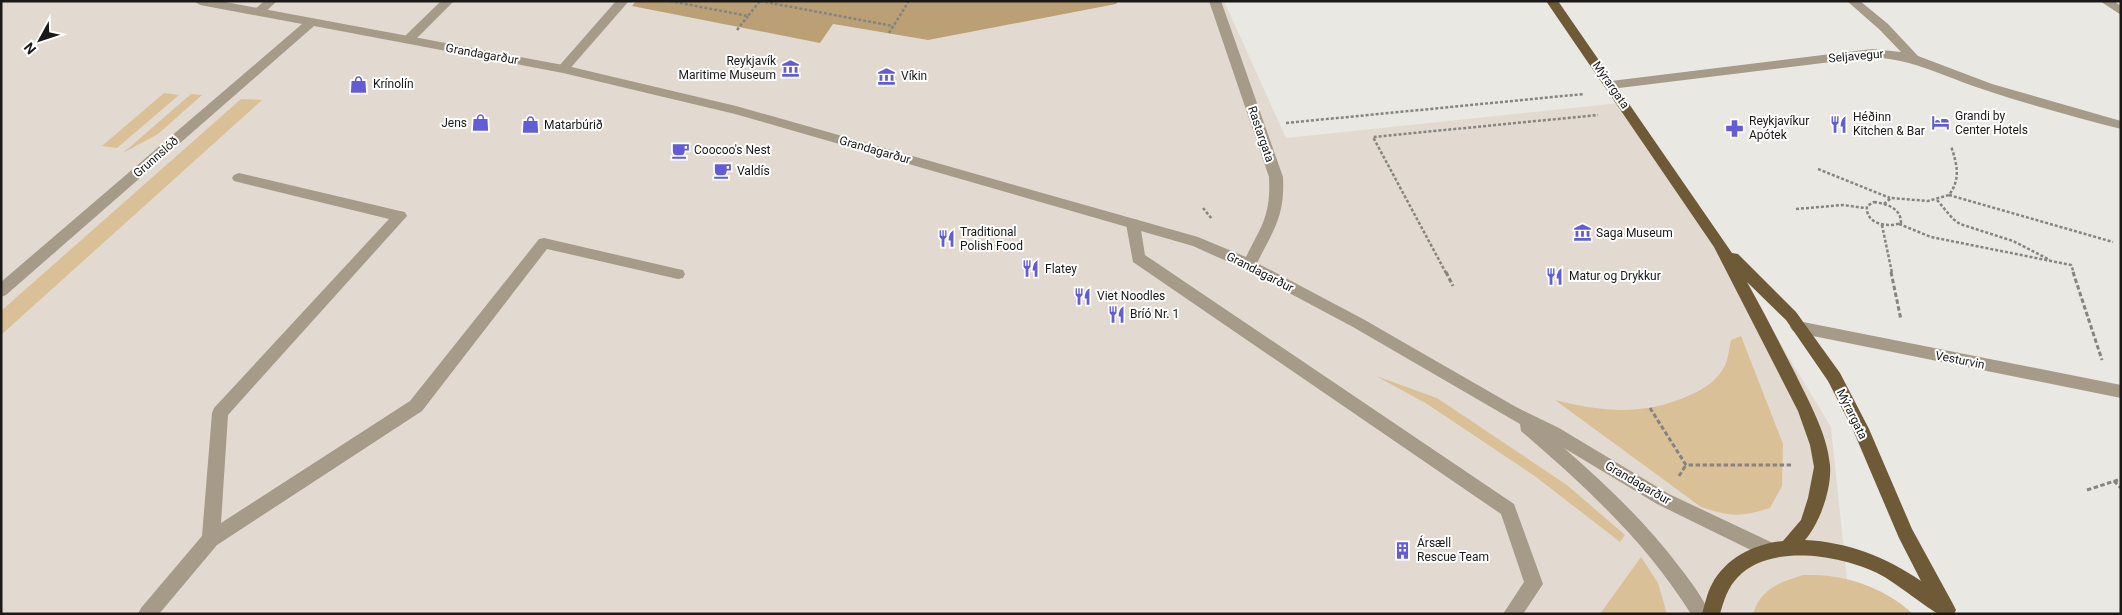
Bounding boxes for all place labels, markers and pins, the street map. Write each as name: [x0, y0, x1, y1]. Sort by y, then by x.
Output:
place label: Reykjavík Maritime Museum: [679, 54, 777, 82]
museum icon: Reykjavík Maritime Museum: [780, 58, 800, 78]
museum icon: Víkin: [877, 66, 897, 86]
place label: Víkin: [901, 69, 927, 83]
shop icon: Krínolín: [349, 74, 369, 94]
place label: Krínolín: [373, 77, 414, 91]
place label: Grandi by Center Hotels: [1955, 109, 2028, 137]
place label: Héðinn Kitchen & Bar: [1853, 110, 1925, 138]
shop icon: Jens: [471, 113, 491, 133]
hotel icon: Grandi by Center Hotels: [1931, 113, 1951, 133]
place label: Reykjavíkur Apótek: [1749, 114, 1809, 142]
restaurant icon: Héðinn Kitchen & Bar: [1829, 114, 1849, 134]
shop icon: Matarbúrið: [520, 115, 540, 135]
place label: Jens: [441, 116, 467, 130]
place label: Matarbúrið: [544, 118, 603, 132]
pharmacy icon: Reykjavíkur Apótek: [1725, 118, 1745, 138]
cafe icon: Coocoo's Nest: [670, 140, 690, 160]
place label: Coocoo's Nest: [694, 143, 771, 157]
cafe icon: Valdís: [713, 161, 733, 181]
place label: Valdís: [737, 164, 770, 178]
museum icon: Saga Museum: [1572, 223, 1592, 243]
place label: Traditional Polish Food: [960, 225, 1023, 253]
place label: Saga Museum: [1596, 226, 1673, 240]
restaurant icon: Traditional Polish Food: [936, 229, 956, 249]
restaurant icon: Flatey: [1021, 259, 1041, 279]
place label: Flatey: [1045, 262, 1077, 276]
restaurant icon: Matur og Drykkur: [1545, 266, 1565, 286]
place label: Matur og Drykkur: [1569, 269, 1661, 283]
restaurant icon: Viet Noodles: [1073, 286, 1093, 306]
place label: Viet Noodles: [1097, 289, 1165, 303]
restaurant icon: Bríó Nr. 1: [1106, 304, 1126, 324]
place label: Bríó Nr. 1: [1130, 307, 1179, 321]
place label: Ársæll Rescue Team: [1417, 535, 1489, 564]
building icon: Ársæll Rescue Team: [1393, 540, 1413, 560]

